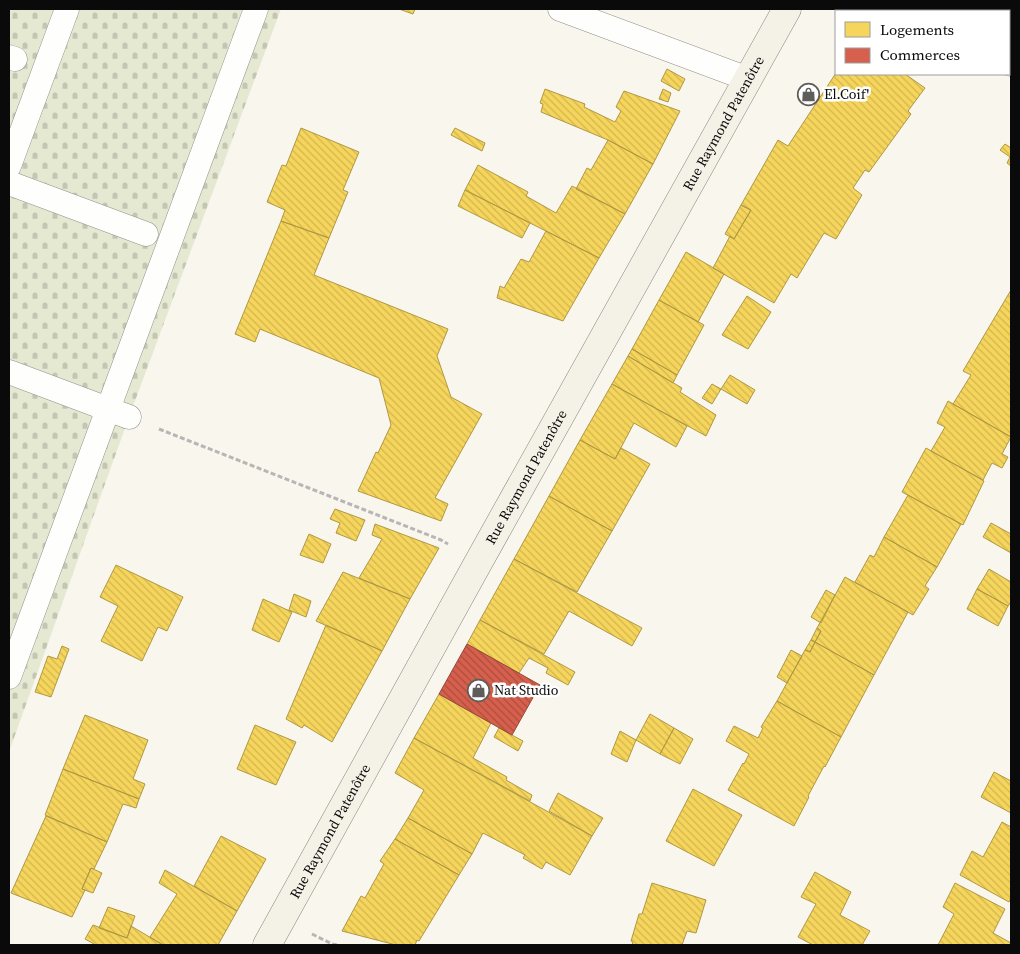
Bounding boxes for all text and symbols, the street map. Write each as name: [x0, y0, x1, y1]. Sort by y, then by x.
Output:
legend: [835, 10, 1010, 75]
text: Logements: [880, 19, 954, 40]
text: Commerces: [880, 44, 960, 65]
street label: Rue Raymond Patenôtre: [678, 52, 769, 194]
shop icon: El.Coif': [796, 82, 820, 106]
place label: El.Coif': [824, 84, 869, 104]
street label: Rue Raymond Patenôtre: [480, 406, 572, 548]
shop icon: Nat Studio: [466, 678, 490, 702]
place label: Nat Studio: [494, 680, 559, 700]
street label: Rue Raymond Patenôtre: [285, 760, 375, 902]

